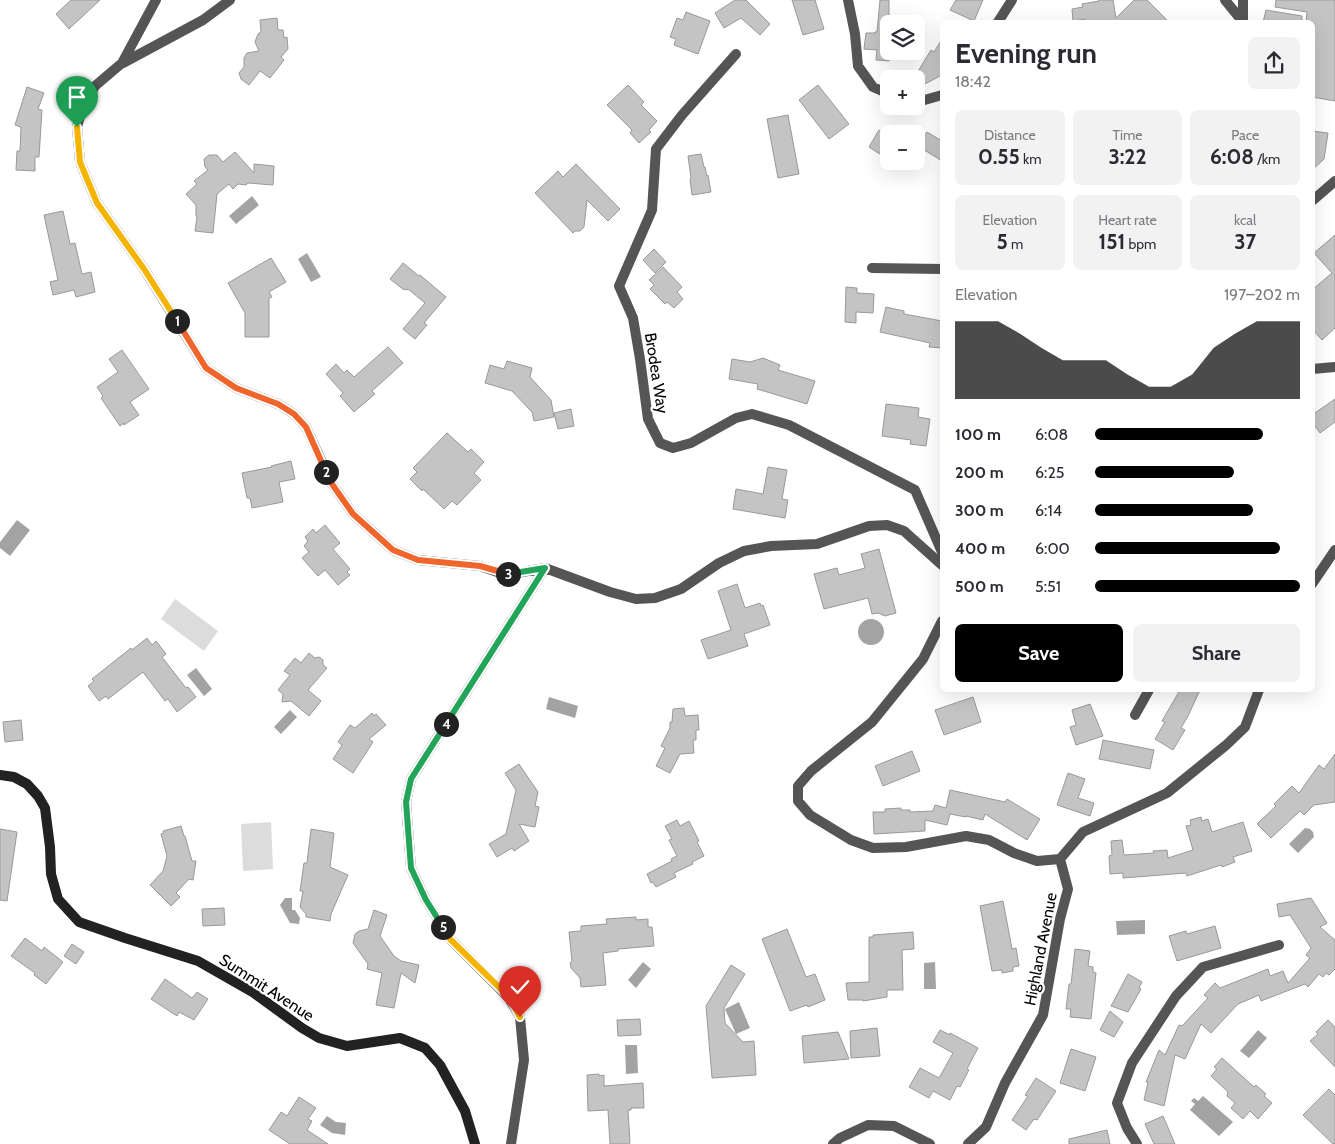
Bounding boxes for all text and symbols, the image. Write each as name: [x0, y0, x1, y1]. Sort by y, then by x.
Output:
map controls: [880, 15, 925, 170]
button: layers: [880, 15, 925, 60]
text: Evening run: [955, 36, 1097, 70]
button: share: [1248, 37, 1300, 89]
button: +: [880, 70, 925, 115]
text: 18:42: [955, 72, 991, 91]
pin: [56, 76, 98, 127]
icon: arrive: [63, 83, 91, 111]
button: −: [880, 125, 925, 170]
text: Distance: [984, 126, 1036, 144]
text: Time: [1113, 126, 1142, 144]
text: Pace: [1231, 126, 1259, 144]
text: 0.55: [978, 144, 1020, 169]
text: 3:22: [1108, 144, 1147, 169]
text: 6:08: [1210, 144, 1254, 169]
text: km: [1020, 150, 1042, 168]
text: /km: [1254, 150, 1280, 168]
text: Elevation: [982, 211, 1037, 229]
text: Heart rate: [1098, 211, 1157, 229]
text: kcal: [1234, 211, 1256, 229]
text: 5: [996, 229, 1008, 254]
text: 151: [1099, 229, 1125, 254]
text: 37: [1234, 229, 1256, 254]
text: m: [1008, 235, 1023, 253]
text: bpm: [1125, 235, 1156, 253]
text: Elevation: [955, 285, 1018, 304]
text: 197–202 m: [1224, 285, 1300, 304]
pin: 1: [164, 308, 190, 334]
text: 1: [175, 312, 180, 330]
street label: Brodea Way: [641, 331, 672, 415]
text: 100 m: [955, 425, 1001, 444]
text: 6:08: [1035, 425, 1068, 444]
pin: 2: [314, 460, 338, 484]
text: 2: [323, 463, 330, 481]
text: 200 m: [955, 463, 1004, 482]
text: 6:25: [1035, 463, 1064, 482]
text: 300 m: [955, 501, 1004, 520]
text: 6:14: [1035, 501, 1062, 520]
text: 400 m: [955, 539, 1005, 558]
text: 6:00: [1035, 539, 1070, 558]
pin: 3: [496, 562, 520, 586]
text: 3: [505, 565, 512, 583]
text: 500 m: [955, 577, 1004, 596]
text: 5:51: [1035, 577, 1061, 596]
button: Save: [955, 624, 1123, 682]
button: Share: [1133, 624, 1300, 682]
pin: 4: [434, 712, 458, 736]
text: 4: [442, 715, 451, 733]
street label: Highland Avenue: [1020, 891, 1061, 1007]
pin: 5: [430, 914, 456, 940]
text: 5: [440, 918, 447, 936]
street label: Summit Avenue: [216, 950, 318, 1025]
pin: [499, 966, 541, 1017]
icon: check: [506, 973, 534, 1001]

